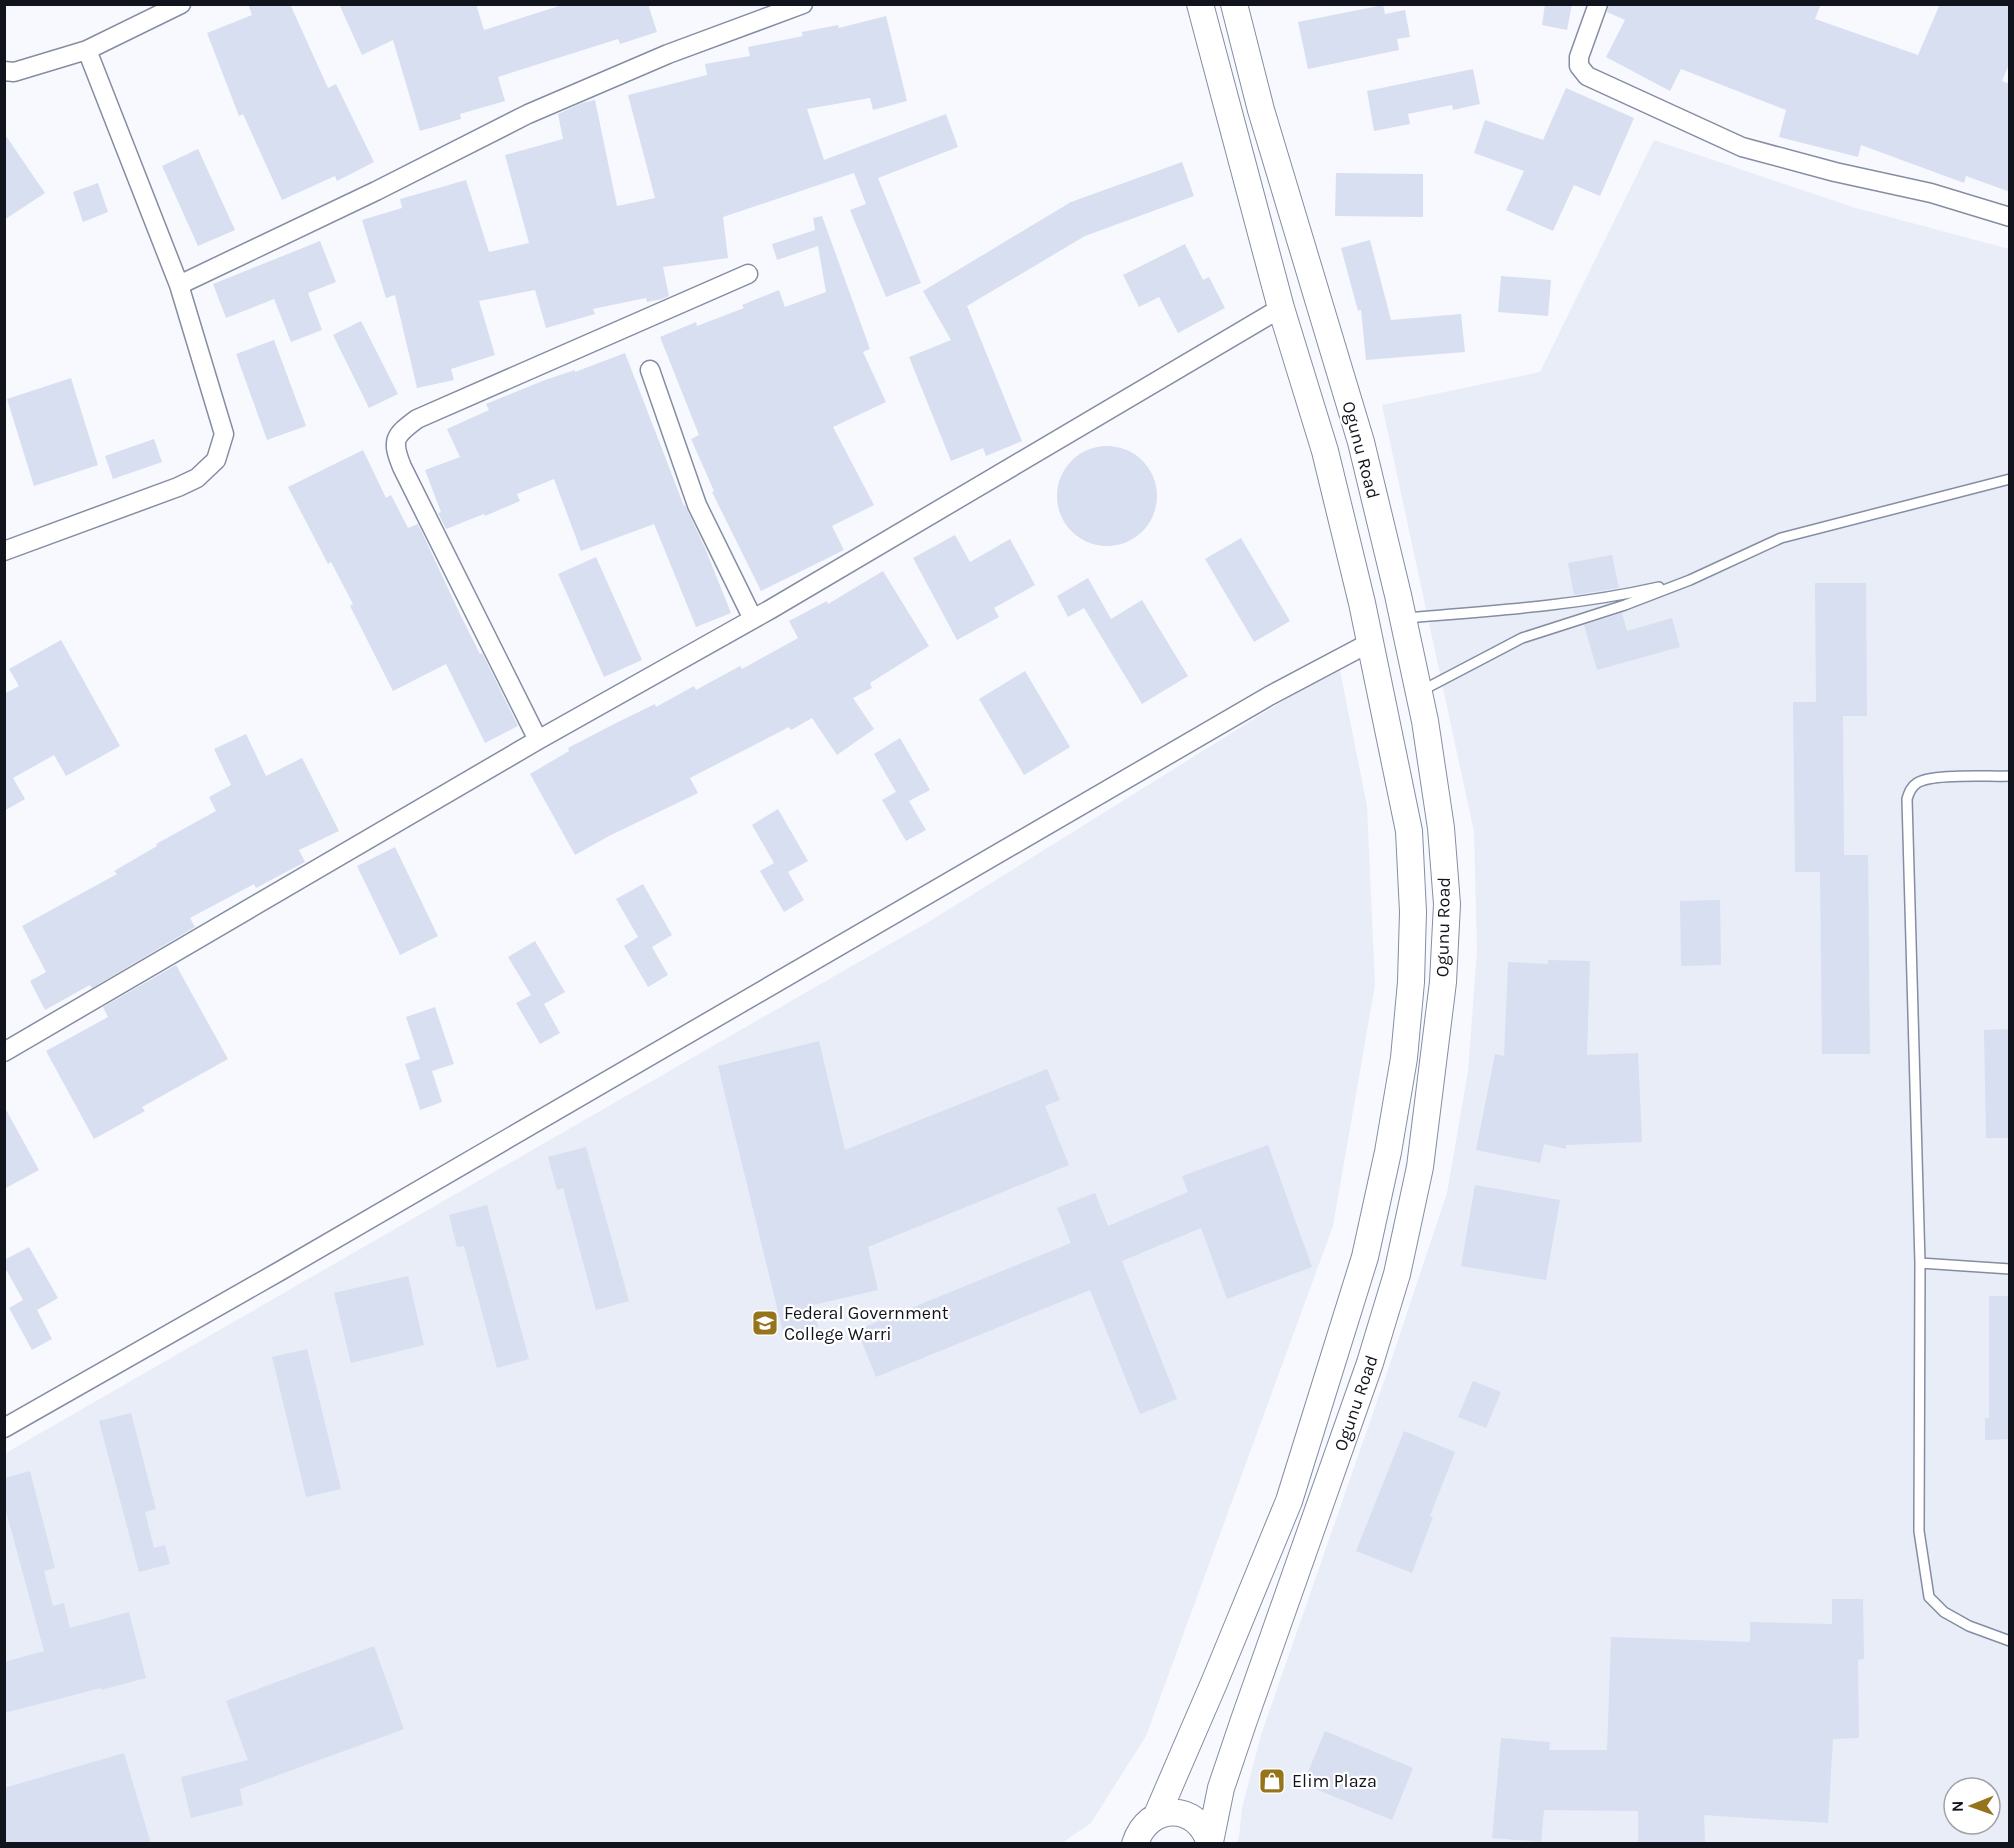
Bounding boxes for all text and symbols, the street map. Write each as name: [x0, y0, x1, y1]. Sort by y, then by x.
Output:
street label: Ogunu Road: [1337, 399, 1385, 501]
street label: Ogunu Road: [1431, 877, 1455, 977]
place label: Federal Government College Warri: [784, 1302, 949, 1345]
school or university icon: Federal Government College Warri: [750, 1308, 780, 1338]
street label: Ogunu Road: [1329, 1352, 1383, 1454]
shop icon: Elim Plaza: [1257, 1766, 1287, 1796]
place label: Elim Plaza: [1292, 1770, 1377, 1792]
north arrow: [1942, 1776, 2002, 1836]
text: N: [1948, 1800, 1967, 1812]

